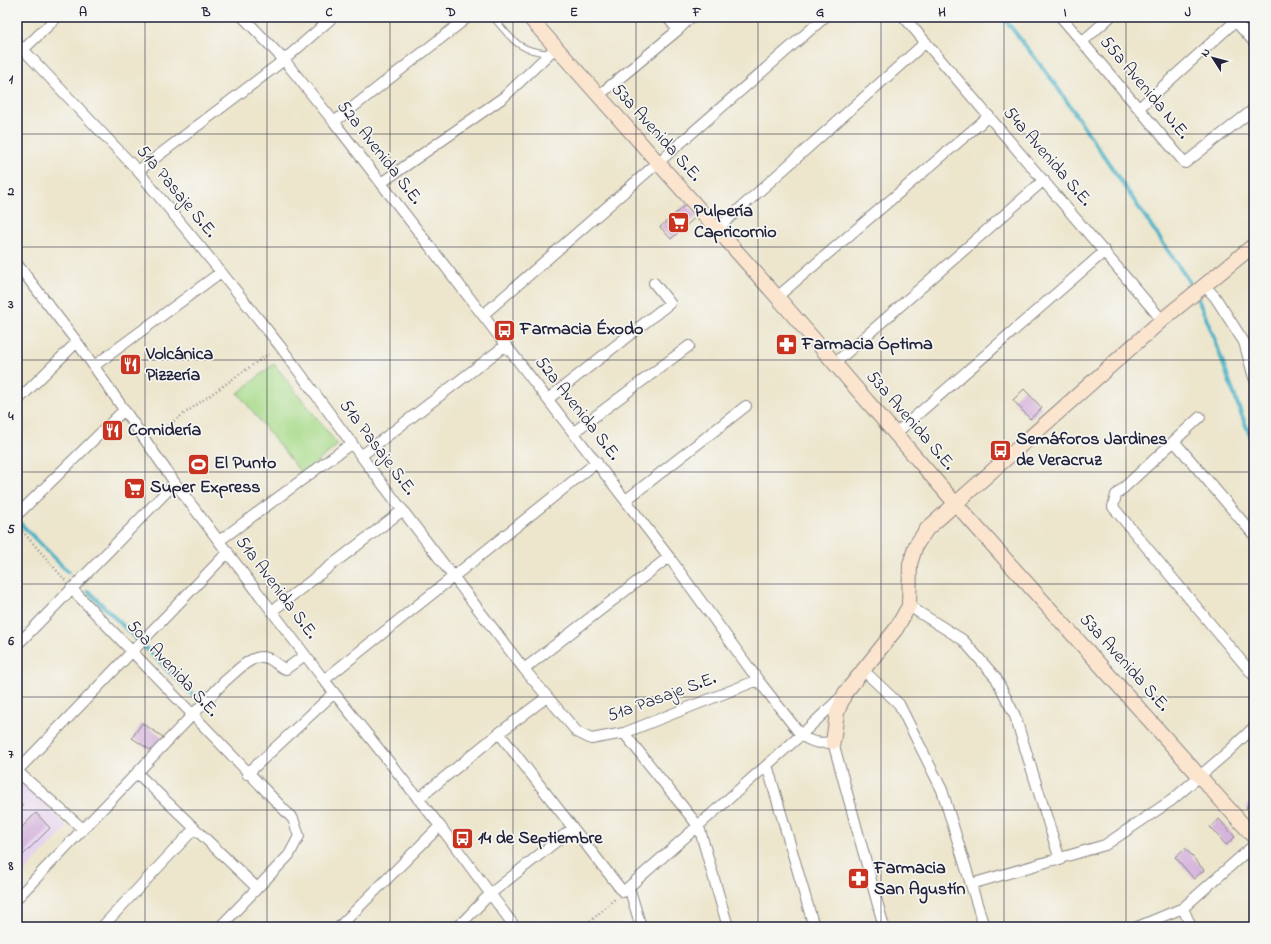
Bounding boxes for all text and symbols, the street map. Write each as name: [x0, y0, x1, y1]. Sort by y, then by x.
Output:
text: A: [79, 3, 87, 22]
text: B: [201, 3, 211, 22]
text: C: [325, 3, 333, 22]
text: D: [445, 3, 456, 22]
text: E: [570, 3, 578, 22]
text: F: [692, 3, 702, 22]
text: G: [816, 3, 824, 22]
text: H: [938, 3, 946, 22]
text: I: [1063, 3, 1067, 22]
text: J: [1185, 3, 1191, 22]
street label: 55a Avenida N.E.: [1093, 30, 1195, 146]
north arrow: [1193, 38, 1233, 78]
text: N: [1197, 45, 1214, 60]
text: 1: [9, 70, 14, 89]
street label: 53a Avenida S.E.: [605, 78, 708, 188]
street label: 52a Avenida S.E.: [330, 95, 428, 211]
street label: 54a Avenida S.E.: [996, 101, 1098, 213]
street label: 51a Pasaje S.E.: [129, 140, 223, 244]
text: 2: [7, 182, 15, 201]
place label: Pulpería Capricornio: [694, 199, 777, 246]
supermarket icon: Pulpería Capricornio: [665, 209, 691, 235]
text: 3: [7, 295, 14, 314]
bus stop icon: Farmacia Éxodo: [491, 317, 517, 343]
place label: Farmacia Éxodo: [519, 317, 643, 343]
pharmacy icon: Farmacia Óptima: [773, 332, 799, 358]
place label: Farmacia Óptima: [801, 332, 933, 358]
place label: Volcánica Pizzería: [145, 342, 214, 389]
street label: 52a Avenida S.E.: [528, 351, 626, 467]
restaurant icon: Volcánica Pizzería: [117, 352, 143, 378]
street label: 53a Avenida S.E.: [859, 365, 961, 477]
street label: 51a Pasaje S.E.: [332, 395, 422, 502]
text: 4: [7, 407, 14, 426]
restaurant icon: Comidería: [99, 418, 125, 444]
place label: Comidería: [128, 418, 201, 444]
place label: Semáforos Jardines de Veracruz: [1016, 427, 1167, 474]
bus stop icon: Semáforos Jardines de Veracruz: [987, 437, 1013, 463]
sports icon: El Punto: [185, 451, 211, 477]
place label: El Punto: [214, 451, 276, 477]
supermarket icon: Super Express: [121, 475, 147, 501]
place label: Super Express: [150, 475, 260, 501]
text: 5: [7, 520, 15, 539]
street label: 51a Avenida S.E.: [229, 531, 324, 645]
street label: 53a Avenida S.E.: [1073, 608, 1176, 718]
street label: 50a Avenida S.E.: [120, 614, 224, 724]
text: 6: [7, 632, 14, 651]
street label: 51a Pasaje S.E.: [604, 666, 720, 730]
text: 7: [8, 745, 14, 764]
bus stop icon: 14 de Septiembre: [450, 826, 476, 852]
place label: 14 de Septiembre: [478, 826, 603, 852]
place label: Farmacia San Agustín: [873, 856, 966, 904]
text: 8: [8, 857, 14, 876]
pharmacy icon: Farmacia San Agustín: [846, 866, 872, 892]

